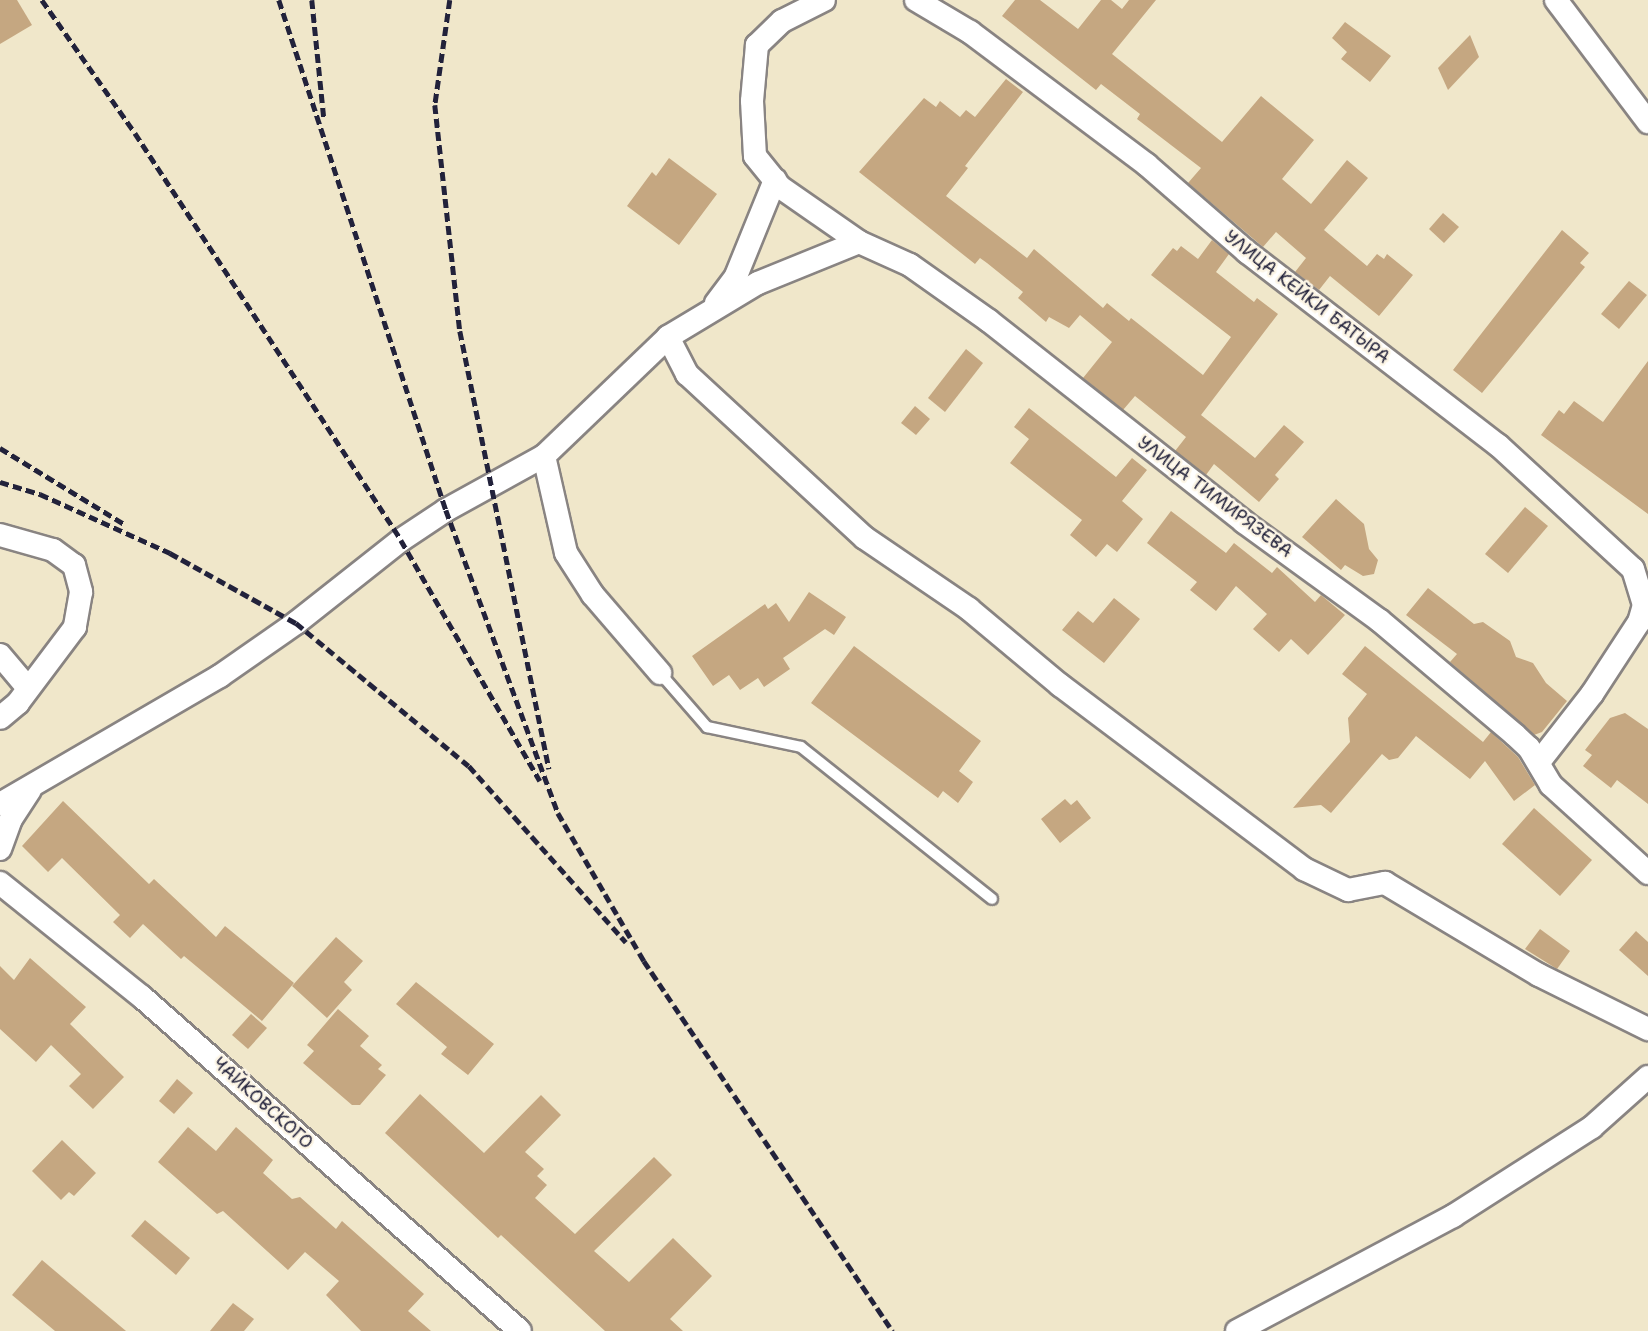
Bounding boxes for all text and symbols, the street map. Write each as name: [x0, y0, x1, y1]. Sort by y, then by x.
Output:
street label: УЛИЦА КЕЙКИ БАТЫРА: [1220, 226, 1394, 368]
street label: УЛИЦА ТИМИРЯЗЕВА: [1133, 432, 1297, 562]
street label: ЧАЙКОВСКОГО: [209, 1053, 317, 1153]

